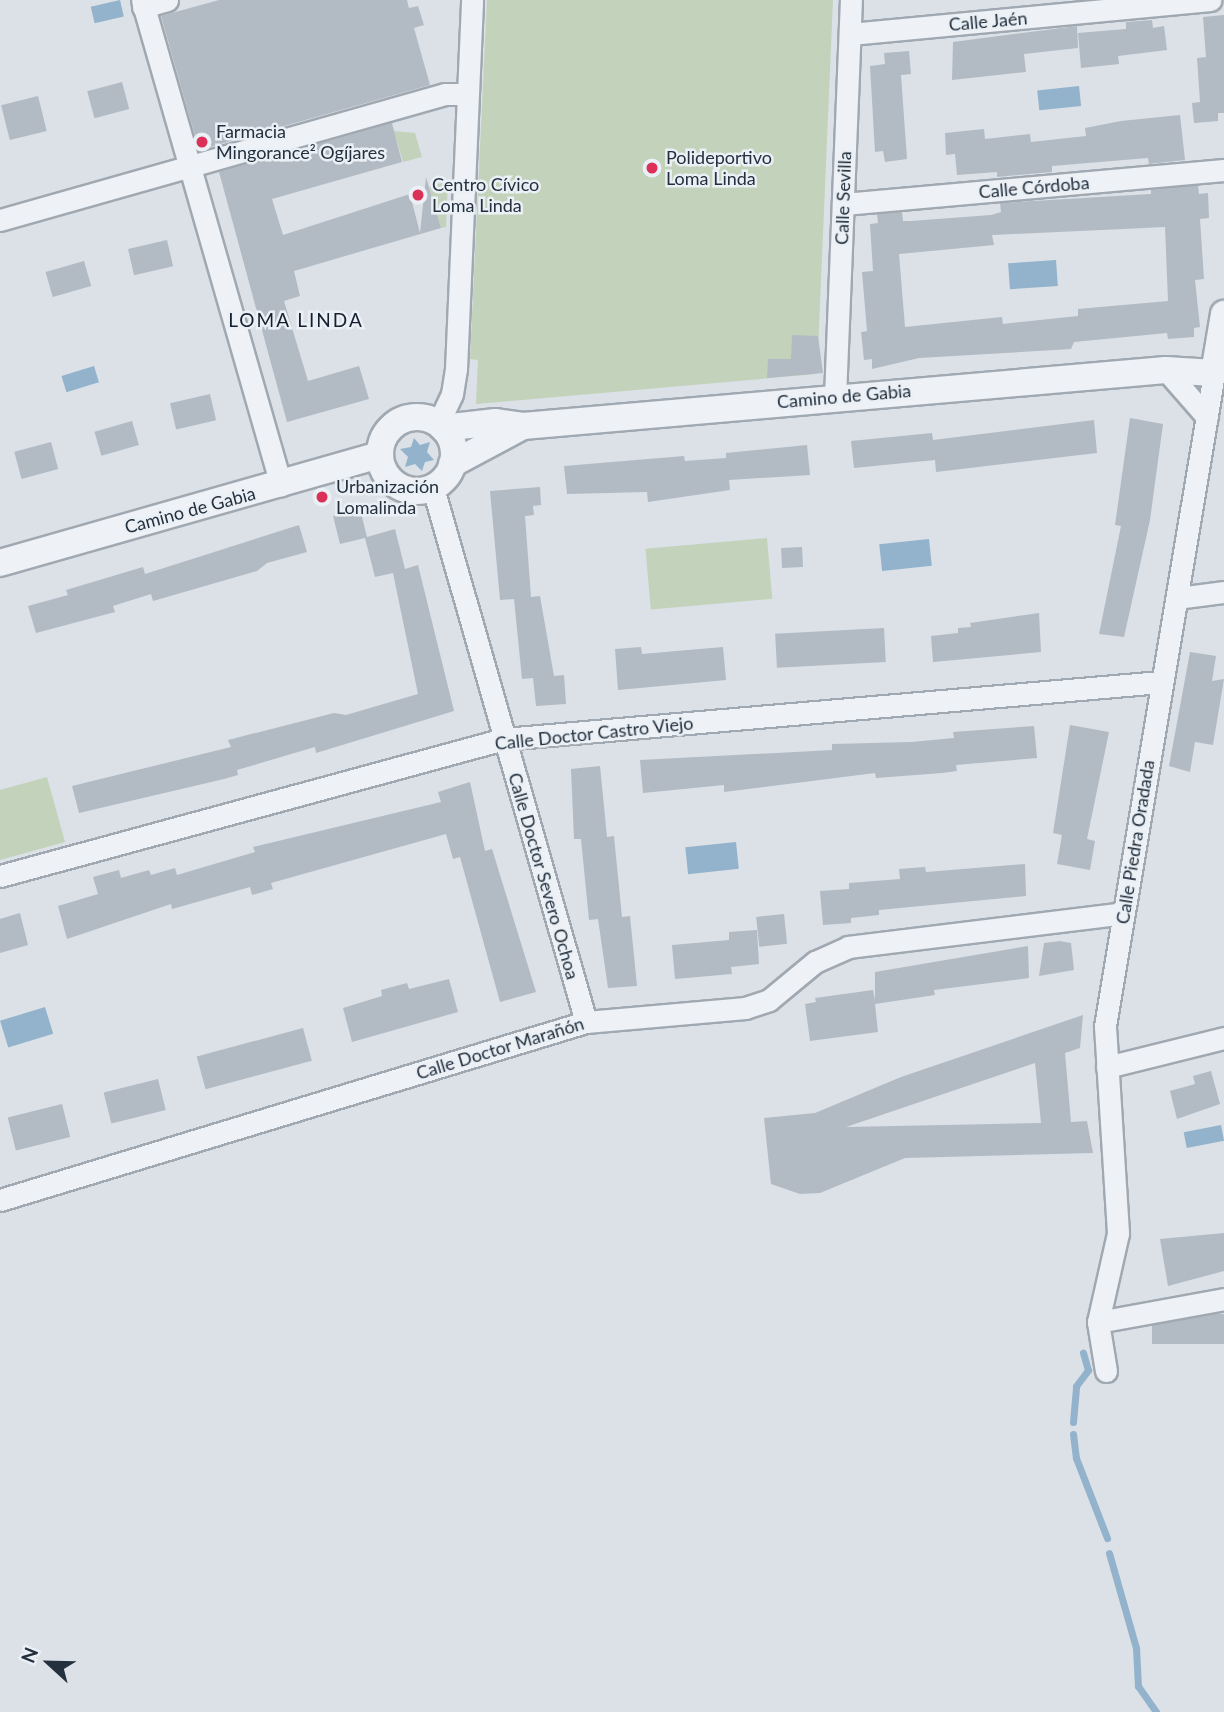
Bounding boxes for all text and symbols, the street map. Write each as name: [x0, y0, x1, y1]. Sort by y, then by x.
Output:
street label: Calle Jaén: [948, 7, 1028, 35]
place label: Farmacia Mingorance² Ogíjares: [216, 121, 385, 164]
marker: Farmacia Mingorance² Ogíjares: [194, 134, 210, 150]
place label: Polideportivo Loma Linda: [666, 147, 772, 190]
street label: Calle Sevilla: [831, 151, 855, 245]
marker: Polideportivo Loma Linda: [644, 160, 660, 176]
street label: Calle Córdoba: [978, 171, 1090, 203]
place label: Centro Cívico Loma Linda: [432, 174, 539, 216]
marker: Centro Cívico Loma Linda: [410, 187, 426, 203]
district label: LOMA LINDA: [229, 309, 363, 331]
street label: Camino de Gabia: [776, 379, 912, 413]
place label: Urbanización Lomalinda: [336, 476, 439, 518]
street label: Camino de Gabia: [122, 482, 258, 538]
marker: Urbanización Lomalinda: [314, 489, 330, 505]
street label: Calle Doctor Castro Viejo: [493, 712, 695, 754]
street label: Calle Piedra Oradada: [1111, 758, 1159, 926]
street label: Calle Doctor Severo Ochoa: [504, 770, 584, 982]
street label: Calle Doctor Marañón: [413, 1012, 587, 1084]
north arrow: [14, 1628, 84, 1698]
text: N: [16, 1644, 42, 1666]

